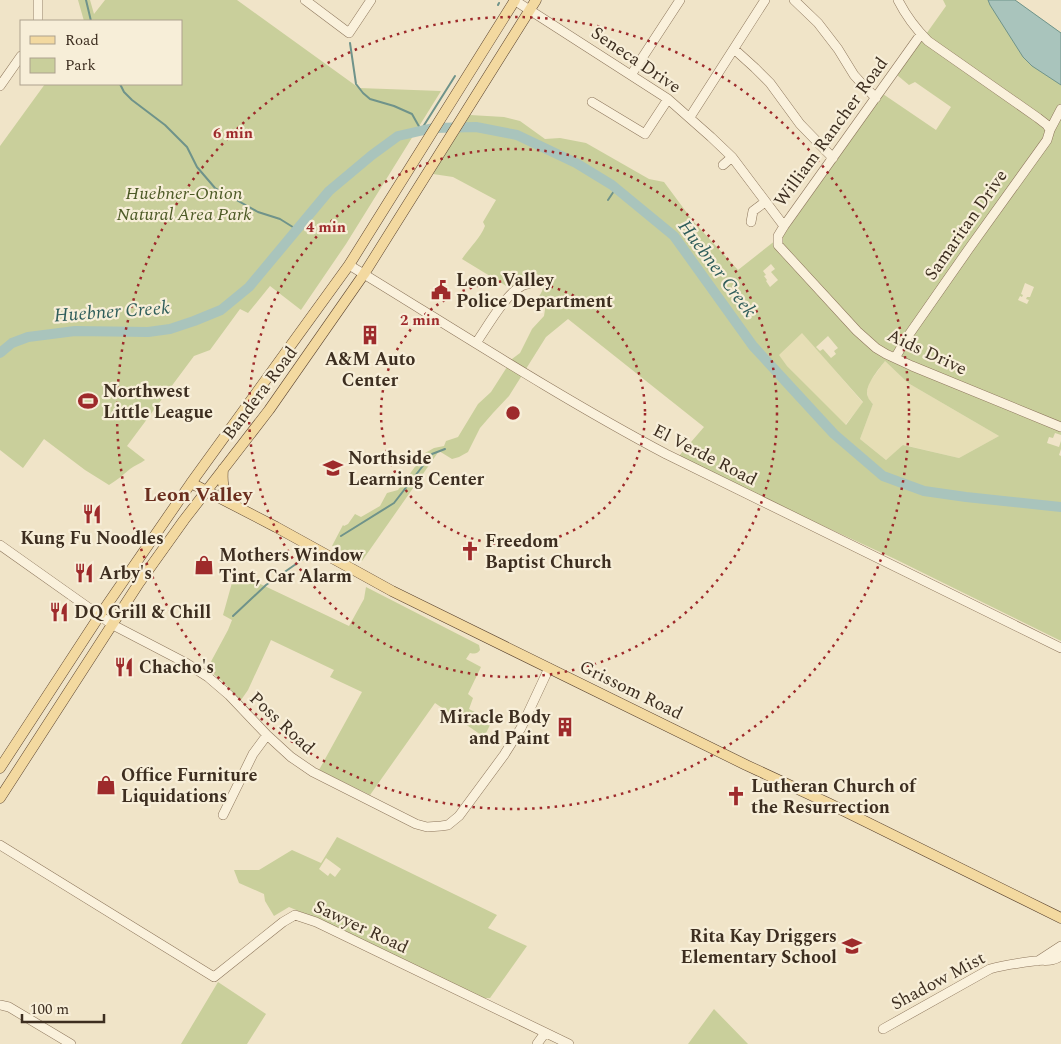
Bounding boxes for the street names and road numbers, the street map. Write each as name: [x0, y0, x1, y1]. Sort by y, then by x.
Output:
street label: Seneca Drive: [585, 20, 687, 100]
street label: William Rancher Road: [767, 51, 895, 213]
street label: Samaritan Drive: [918, 164, 1014, 286]
street label: Aids Drive: [883, 322, 971, 382]
street label: Bandera Road: [216, 341, 304, 445]
street label: El Verde Road: [648, 417, 762, 493]
street label: Grissom Road: [575, 653, 687, 727]
street label: Poss Road: [243, 685, 321, 761]
street label: Sawyer Road: [309, 893, 413, 961]
street label: Shadow Mist: [886, 945, 990, 1017]

